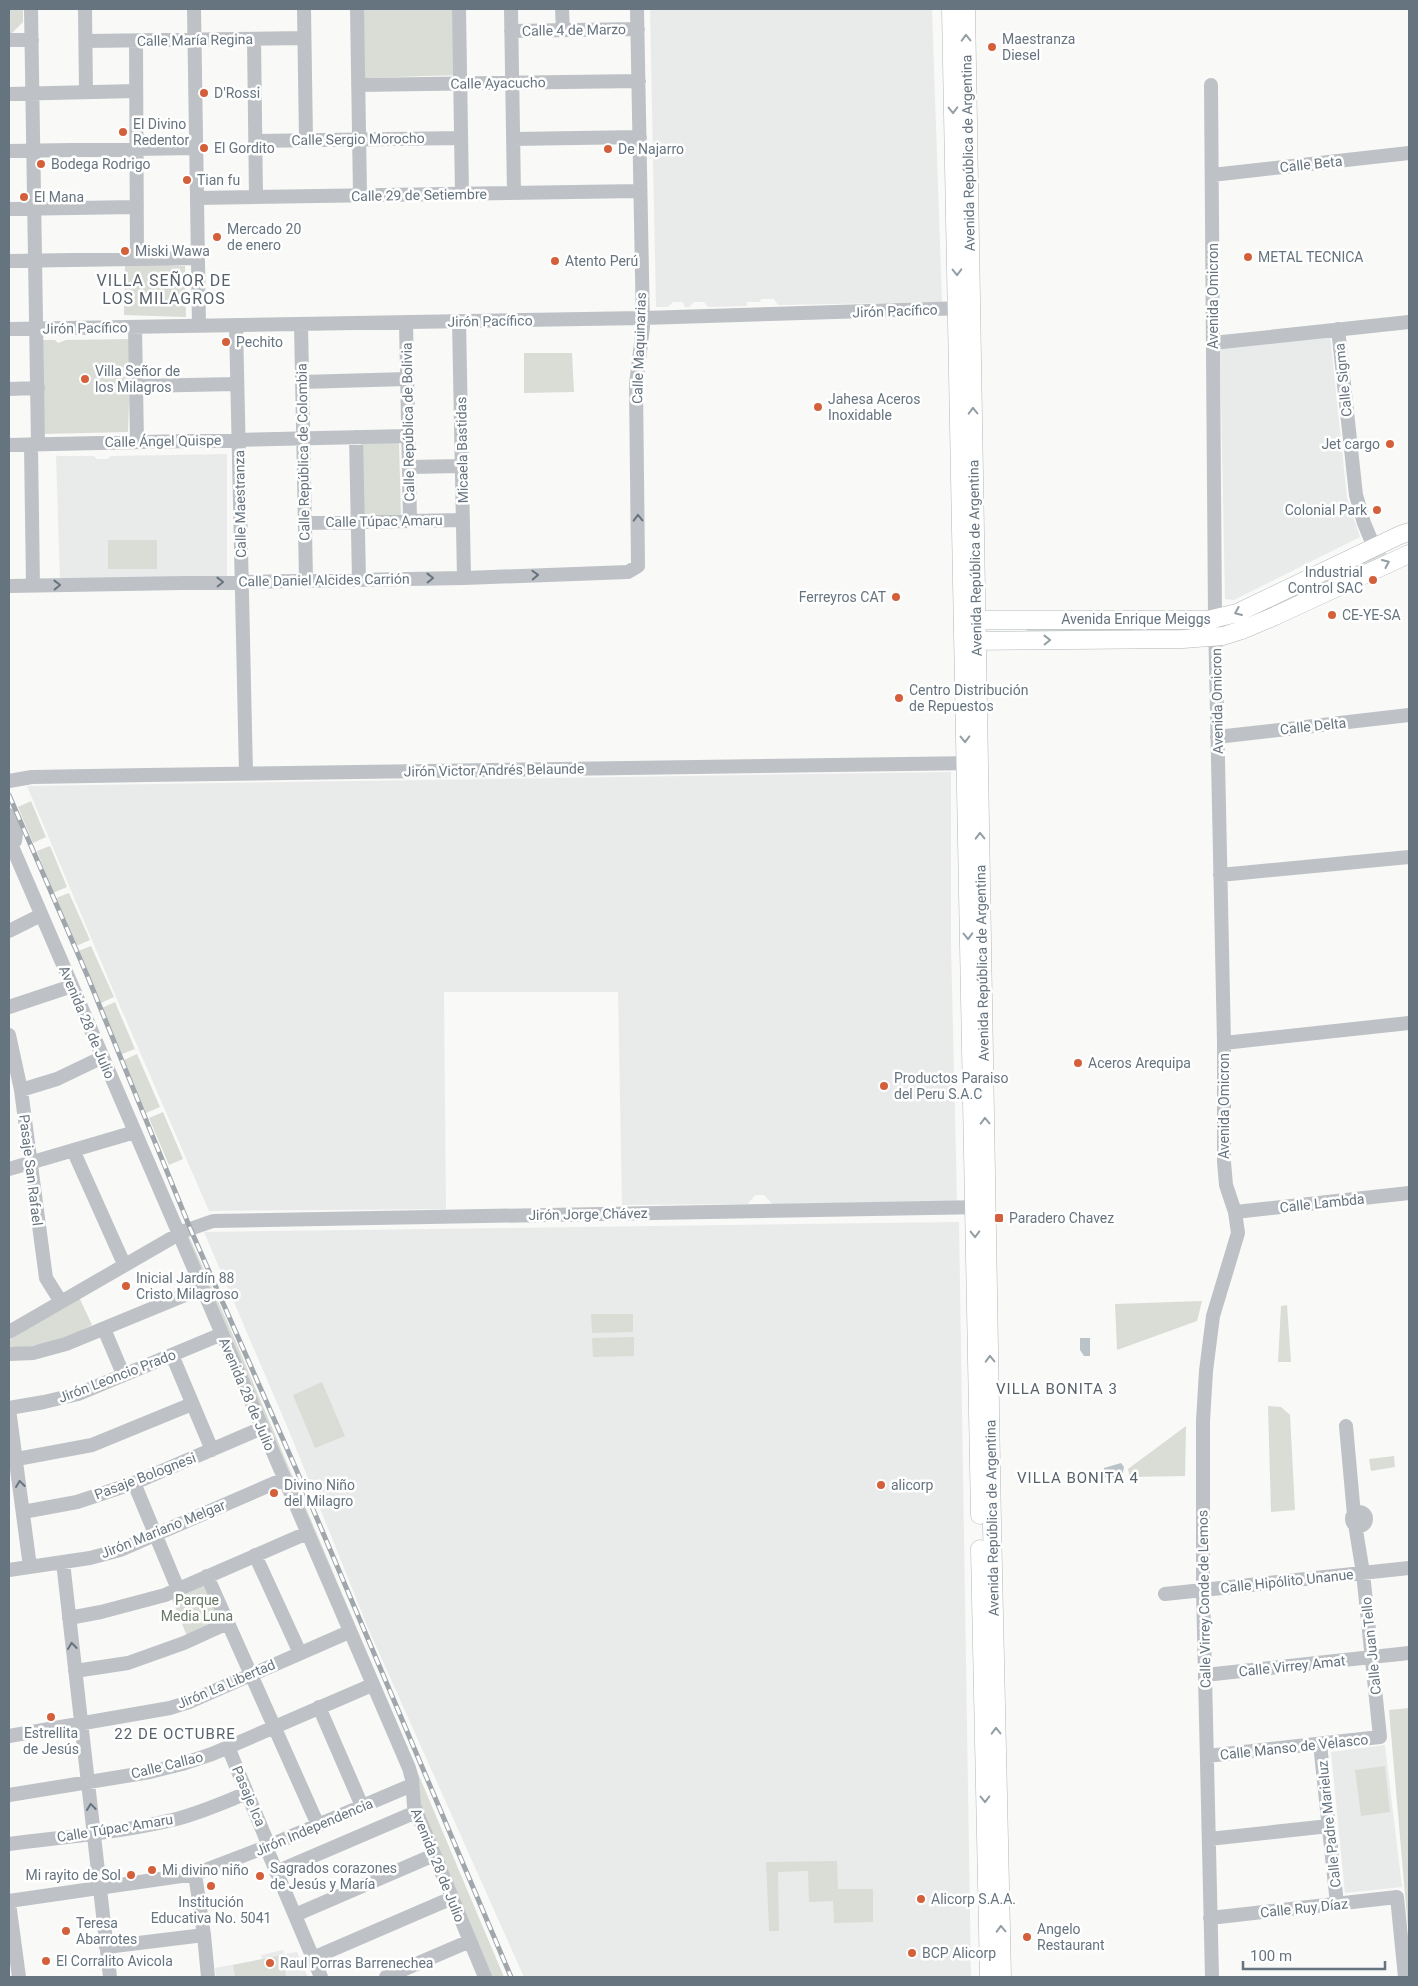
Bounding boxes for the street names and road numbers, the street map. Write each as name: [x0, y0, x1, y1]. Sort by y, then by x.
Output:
street label: Calle 4 de Marzo: [522, 21, 626, 39]
street label: Calle María Regina: [137, 31, 253, 49]
street label: Avenida República de Argentina: [958, 55, 978, 251]
street label: Calle Ayacucho: [450, 74, 546, 92]
street label: Calle Sergio Morocho: [291, 130, 425, 148]
street label: Calle Beta: [1279, 153, 1343, 175]
street label: Calle 29 de Setiembre: [351, 186, 487, 204]
street label: Avenida Omicron: [1205, 243, 1221, 349]
street label: Calle Maquinarias: [629, 292, 649, 404]
street label: Jirón Pacífico: [852, 302, 938, 320]
street label: Jirón Pacífico: [447, 312, 533, 330]
street label: Jirón Pacífico: [42, 319, 128, 337]
street label: Calle República de Bolivia: [399, 342, 417, 502]
street label: Calle Sigma: [1331, 342, 1355, 418]
street label: Calle República de Colombia: [293, 363, 313, 541]
street label: Micaela Bastidas: [453, 396, 471, 504]
street label: Calle Ángel Quispe: [104, 431, 221, 450]
street label: Calle Maestranza: [231, 450, 249, 558]
street label: Avenida República de Argentina: [965, 460, 985, 656]
street label: Calle Túpac Amaru: [325, 512, 443, 530]
street label: Calle Daniel Alcides Carrión: [238, 571, 410, 589]
street label: Avenida Enrique Meiggs: [1061, 611, 1211, 627]
street label: Avenida Omicron: [1208, 648, 1226, 754]
street label: Calle Delta: [1279, 715, 1347, 737]
street label: Jirón Victor Andrés Belaunde: [404, 760, 584, 780]
street label: Avenida República de Argentina: [972, 865, 992, 1061]
street label: Avenida 28 de Julio: [56, 963, 118, 1081]
street label: Avenida Omicron: [1216, 1053, 1232, 1159]
street label: Pasaje San Rafael: [16, 1113, 46, 1227]
street label: Calle Lambda: [1279, 1191, 1365, 1215]
street label: Jirón Jorge Chávez: [528, 1205, 648, 1223]
street label: Avenida 28 de Julio: [216, 1335, 278, 1453]
street label: Jirón Leoncio Prado: [56, 1346, 178, 1406]
street label: Avenida República de Argentina: [982, 1420, 1002, 1616]
street label: Pasaje Bolognesi: [92, 1449, 198, 1503]
street label: Jirón Mariano Melgar: [98, 1497, 228, 1561]
street label: Calle Virrey Conde de Lemos: [1194, 1510, 1214, 1688]
street label: Calle Hipólito Unanue: [1220, 1566, 1354, 1596]
street label: Calle Juan Tello: [1358, 1596, 1384, 1696]
street label: Calle Virrey Amat: [1238, 1652, 1347, 1680]
street label: Jirón La Libertad: [175, 1656, 277, 1712]
street label: Calle Manso de Velasco: [1219, 1731, 1369, 1763]
street label: Calle Callao: [129, 1748, 205, 1782]
street label: Calle Padre Marieluz: [1314, 1760, 1344, 1888]
street label: Pasaje Ica: [229, 1763, 269, 1829]
street label: Jirón Independencia: [253, 1795, 375, 1859]
street label: Avenida 28 de Julio: [408, 1806, 468, 1924]
street label: Calle Túpac Amaru: [56, 1811, 174, 1845]
street label: Calle Ruy Díaz: [1259, 1895, 1349, 1921]

